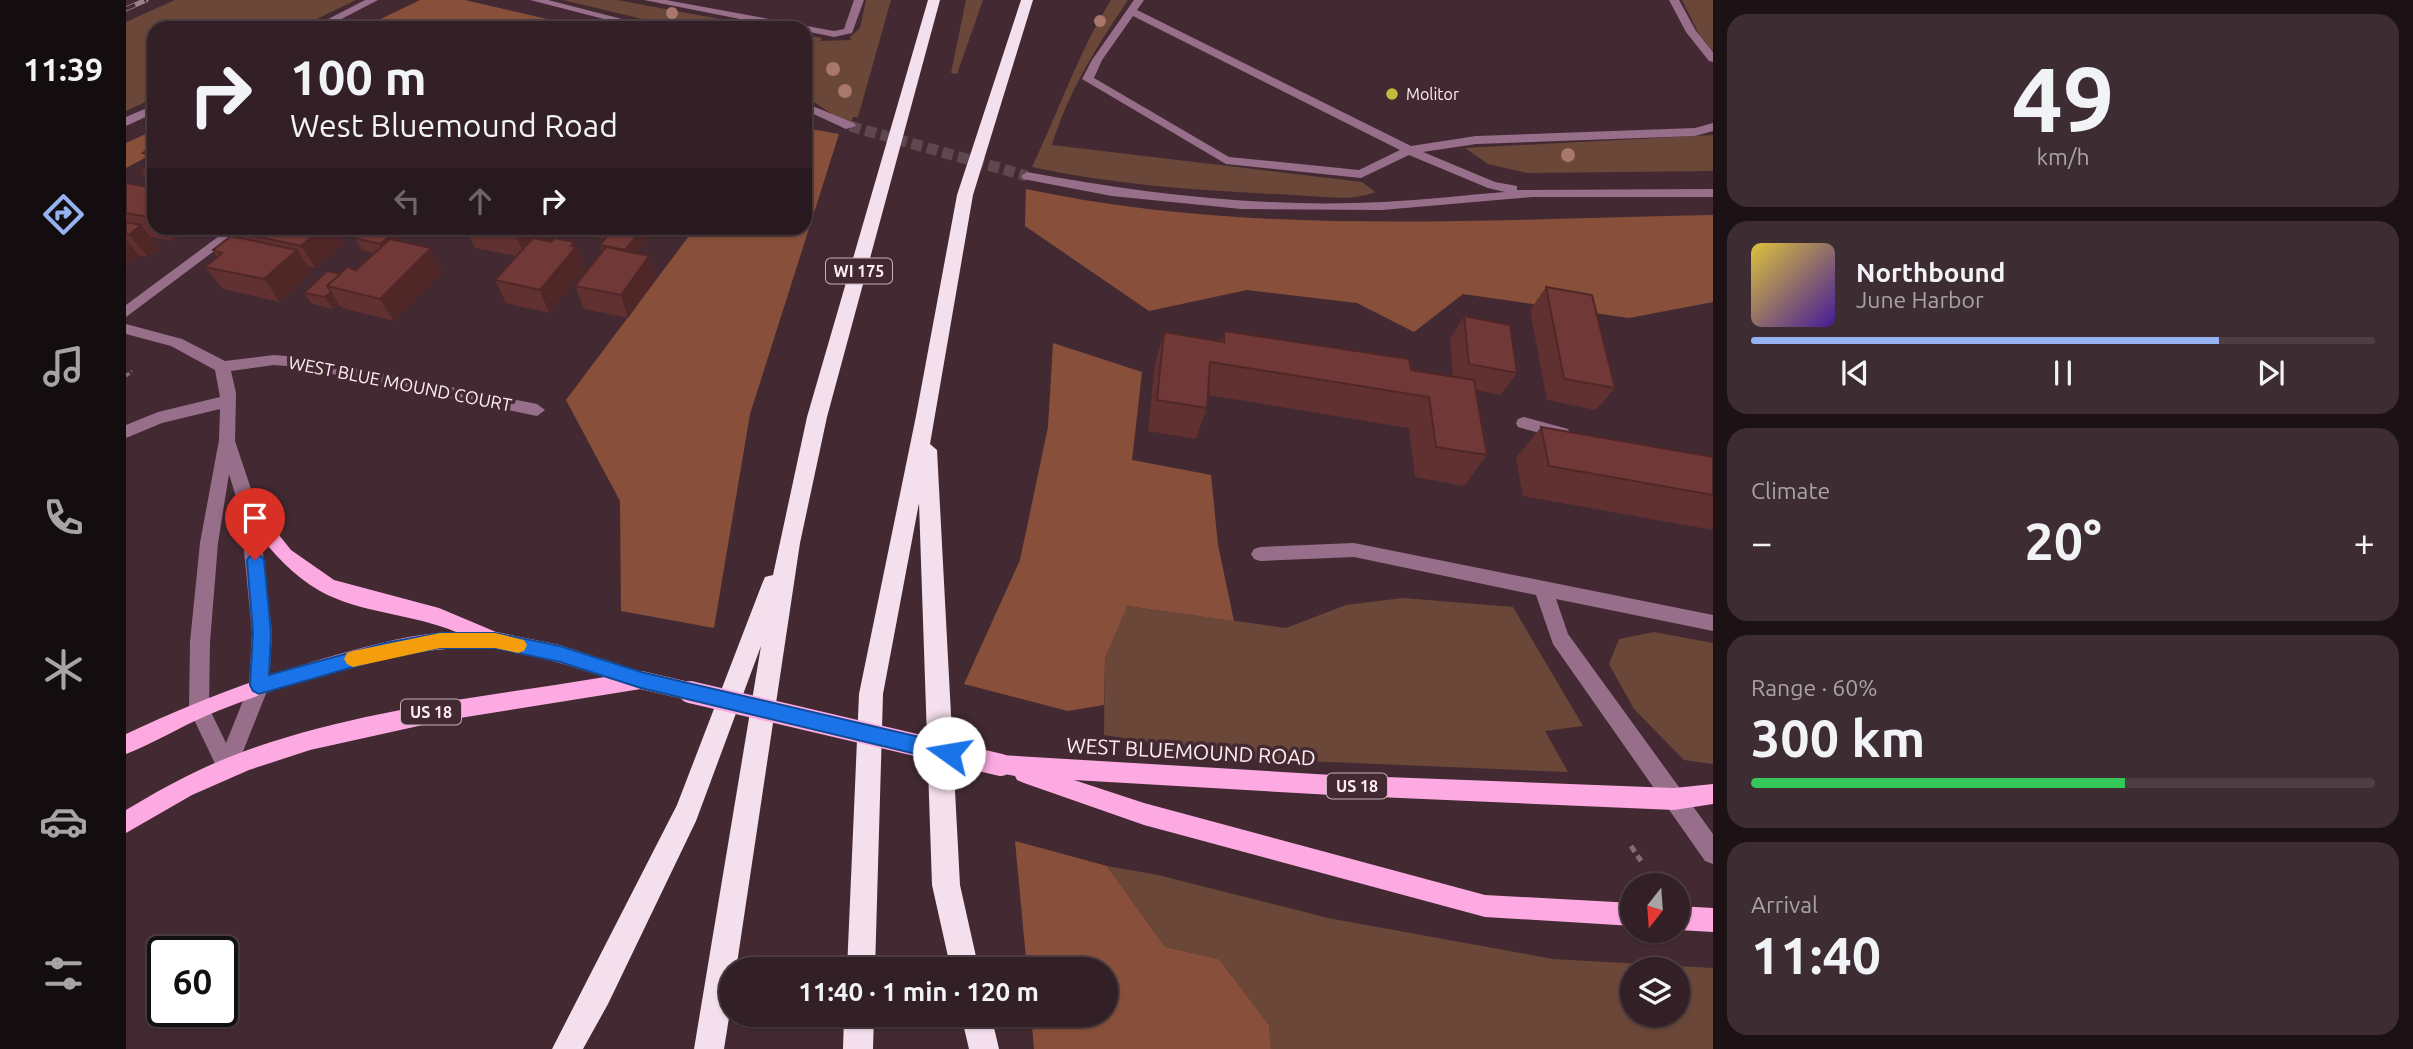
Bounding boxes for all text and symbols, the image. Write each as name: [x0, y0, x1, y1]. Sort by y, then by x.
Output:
text: 49: [2012, 47, 2114, 149]
icon: right: [175, 49, 266, 140]
text: 100 m: [290, 49, 427, 104]
text: 11:39: [23, 51, 103, 87]
place label: Molitor: [1406, 85, 1459, 103]
marker: Molitor: [1384, 86, 1400, 102]
text: West Bluemound Road: [290, 107, 618, 143]
text: km/h: [2036, 144, 2090, 169]
icon: left: [388, 182, 426, 220]
icon: ahead: [461, 182, 499, 220]
icon: right: [534, 182, 572, 220]
icon: directions: [39, 190, 88, 239]
road number: WI 175: [826, 258, 892, 284]
text: Northbound: [1856, 258, 2005, 287]
text: June Harbor: [1856, 287, 1984, 312]
icon: music: [39, 342, 88, 391]
street label: WEST BLUE MOUND COURT: [287, 352, 514, 415]
icon: previous: [1836, 354, 1874, 392]
icon: pause: [2044, 354, 2082, 392]
icon: next: [2252, 354, 2290, 392]
text: Climate: [1751, 478, 1830, 503]
pin: [225, 488, 285, 560]
icon: phone: [39, 493, 88, 542]
icon: arrive: [236, 499, 274, 537]
text: 20°: [2024, 512, 2102, 570]
text: −: [1751, 521, 1772, 563]
text: +: [2354, 521, 2375, 563]
icon: climate: [39, 645, 88, 694]
text: Range · 60%: [1751, 675, 1878, 700]
road number: US 18: [401, 699, 461, 724]
text: 300 km: [1751, 709, 1925, 767]
position arrow: [912, 716, 986, 790]
street label: WEST BLUEMOUND ROAD: [1066, 732, 1316, 770]
road number: US 18: [1327, 774, 1387, 799]
icon: car: [39, 797, 88, 846]
north arrow: [1620, 873, 1690, 943]
map controls: [1620, 873, 1690, 1027]
text: Arrival: [1751, 892, 1818, 917]
text: 11:40: [1751, 926, 1881, 984]
speed limit sign: 60: [147, 936, 238, 1027]
icon: filters: [39, 949, 88, 998]
button: layers: [1620, 957, 1690, 1027]
text: 11:40 · 1 min · 120 m: [798, 977, 1039, 1006]

